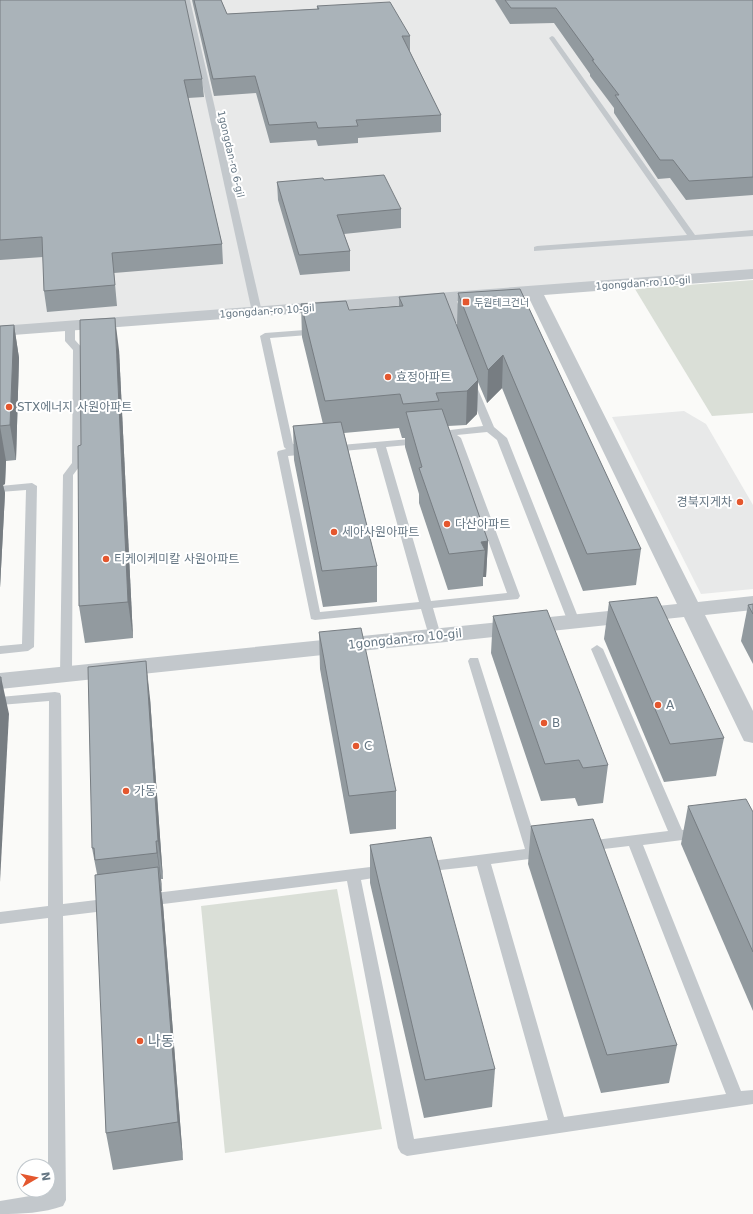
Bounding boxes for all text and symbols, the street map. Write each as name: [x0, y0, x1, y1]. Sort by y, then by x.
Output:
street label: 1gongdan-ro 6-gil: [216, 109, 246, 199]
street label: 1gongdan-ro 10-gil: [595, 274, 691, 292]
marker: 두원테크건너: [461, 297, 471, 307]
place label: 두원테크건너: [474, 297, 529, 308]
street label: 1gongdan-ro 10-gil: [219, 302, 315, 320]
place label: 효정아파트: [396, 370, 451, 384]
marker: 효정아파트: [383, 372, 393, 382]
place label: STX에너지 사원아파트: [17, 400, 132, 414]
marker: STX에너지 사원아파트: [4, 402, 14, 412]
place label: 경북지게차: [677, 495, 732, 509]
marker: 경북지게차: [735, 497, 745, 507]
place label: 다산아파트: [455, 517, 510, 531]
marker: 다산아파트: [442, 519, 452, 529]
place label: 세아사원아파트: [342, 525, 419, 539]
marker: 세아사원아파트: [329, 527, 339, 537]
place label: 티케이케미칼 사원아파트: [114, 552, 239, 566]
marker: 티케이케미칼 사원아파트: [101, 554, 111, 564]
street label: 1gongdan-ro 10-gil: [347, 626, 463, 652]
place label: A: [666, 698, 675, 712]
marker: A: [653, 700, 663, 710]
place label: B: [552, 716, 560, 730]
marker: B: [539, 718, 549, 728]
place label: C: [364, 739, 372, 753]
marker: C: [351, 741, 361, 751]
place label: 가동: [134, 784, 156, 798]
marker: 가동: [121, 786, 131, 796]
place label: 나동: [148, 1033, 174, 1049]
marker: 나동: [135, 1036, 145, 1046]
north arrow: [16, 1158, 56, 1198]
text: N: [38, 1171, 53, 1182]

